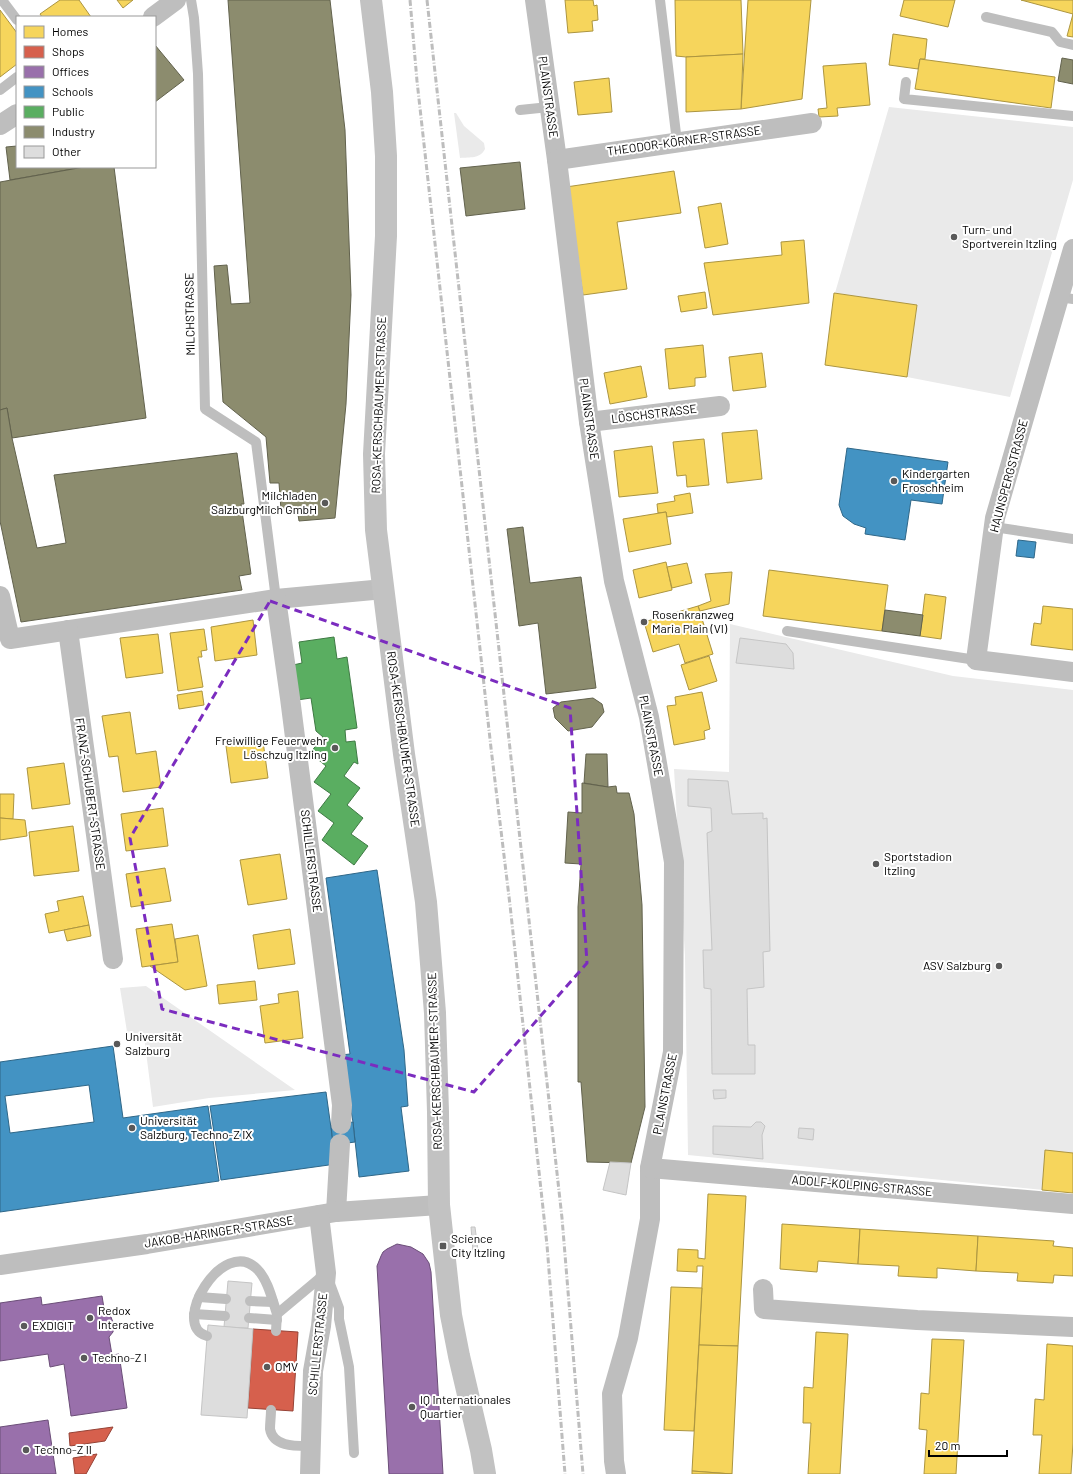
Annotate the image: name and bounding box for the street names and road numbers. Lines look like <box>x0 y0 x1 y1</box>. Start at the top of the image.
street label: PLAINSTRASSE <box>536 55 562 139</box>
street label: THEODOR-KÖRNER-STRASSE <box>606 122 762 158</box>
street label: MILCHSTRASSE <box>181 272 197 356</box>
street label: ROSA-KERSCHBAUMER-STRASSE <box>368 316 388 494</box>
street label: PLAINSTRASSE <box>577 377 603 461</box>
street label: LÖSCHSTRASSE <box>610 401 697 425</box>
street label: HAUNSPERGSTRASSE <box>986 418 1030 534</box>
street label: ROSA-KERSCHBAUMER-STRASSE <box>385 650 423 828</box>
street label: PLAINSTRASSE <box>637 694 667 778</box>
street label: FRANZ-SCHUBERT-STRASSE <box>73 717 109 871</box>
street label: SCHILLERSTRASSE <box>299 809 325 913</box>
street label: ROSA-KERSCHBAUMER-STRASSE <box>424 972 444 1150</box>
street label: PLAINSTRASSE <box>649 1052 679 1136</box>
street label: ADOLF-KOLPING-STRASSE <box>791 1172 933 1198</box>
street label: JAKOB-HARINGER-STRASSE <box>143 1212 294 1250</box>
street label: SCHILLERSTRASSE <box>305 1292 329 1396</box>

